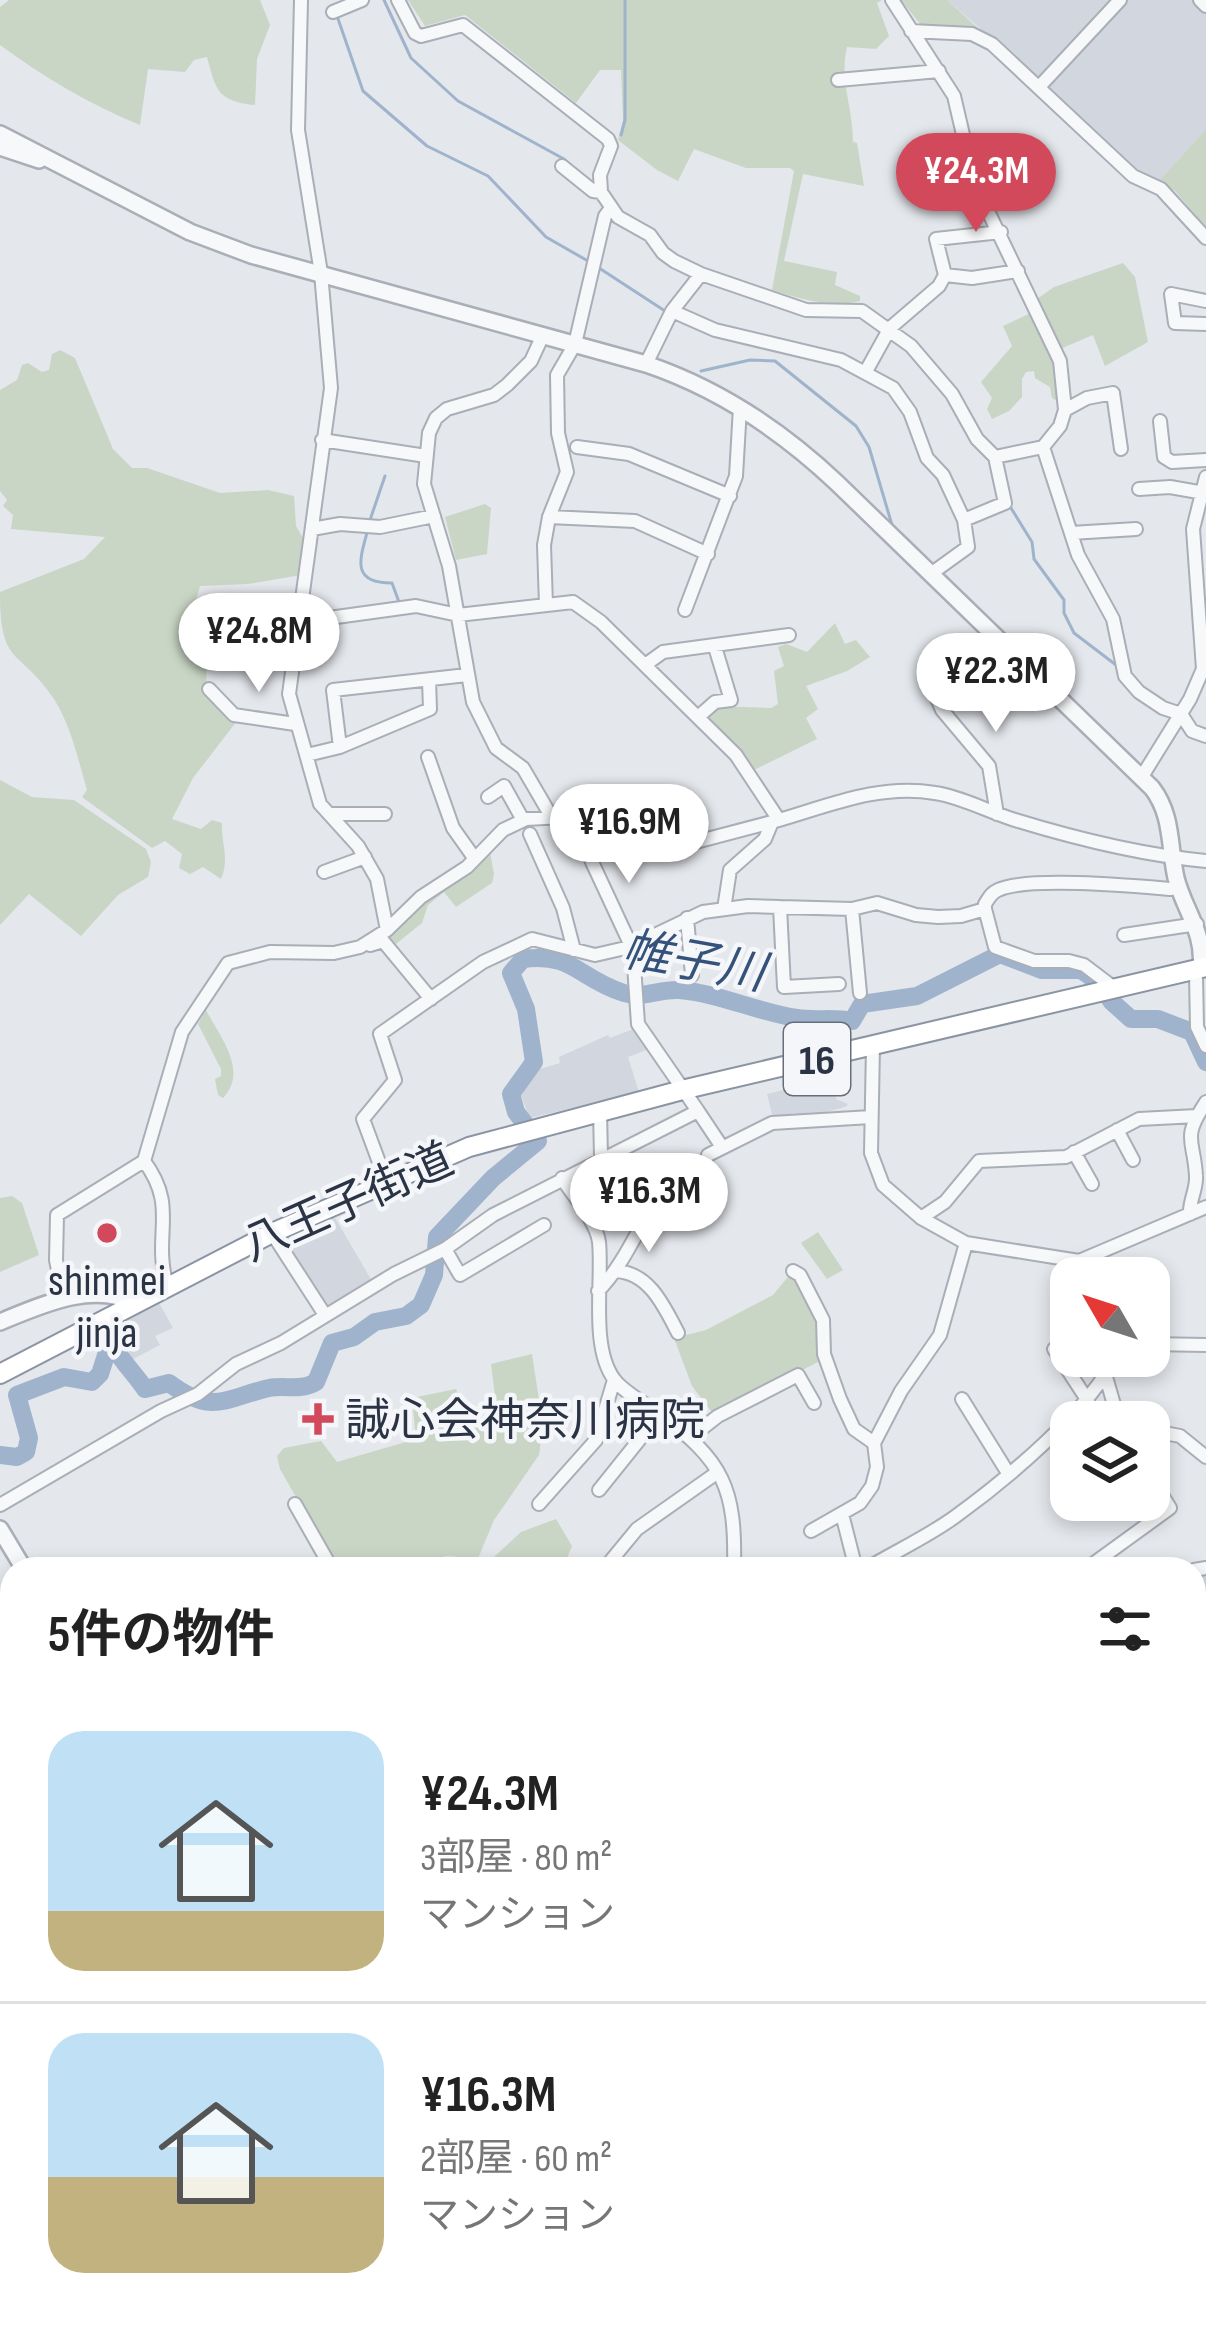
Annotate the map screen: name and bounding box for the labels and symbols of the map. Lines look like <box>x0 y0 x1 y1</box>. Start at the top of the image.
pin: ¥24.3M <box>878 133 1074 235</box>
pin: ¥24.8M <box>161 593 357 695</box>
pin: ¥22.3M <box>898 633 1094 735</box>
pin: ¥16.9M <box>531 784 727 886</box>
water label: 帷子川 <box>618 922 774 1004</box>
road number: 16 <box>784 1023 850 1095</box>
street label: 八王子街道 <box>234 1132 462 1274</box>
pin: ¥16.3M <box>551 1153 747 1255</box>
marker: shinmei jinja <box>94 1220 120 1246</box>
place label: shinmei jinja <box>48 1254 166 1361</box>
north arrow <box>1050 1257 1170 1377</box>
place label: 誠心会神奈川病院 <box>345 1394 705 1449</box>
marker: 誠心会神奈川病院 <box>302 1403 334 1435</box>

